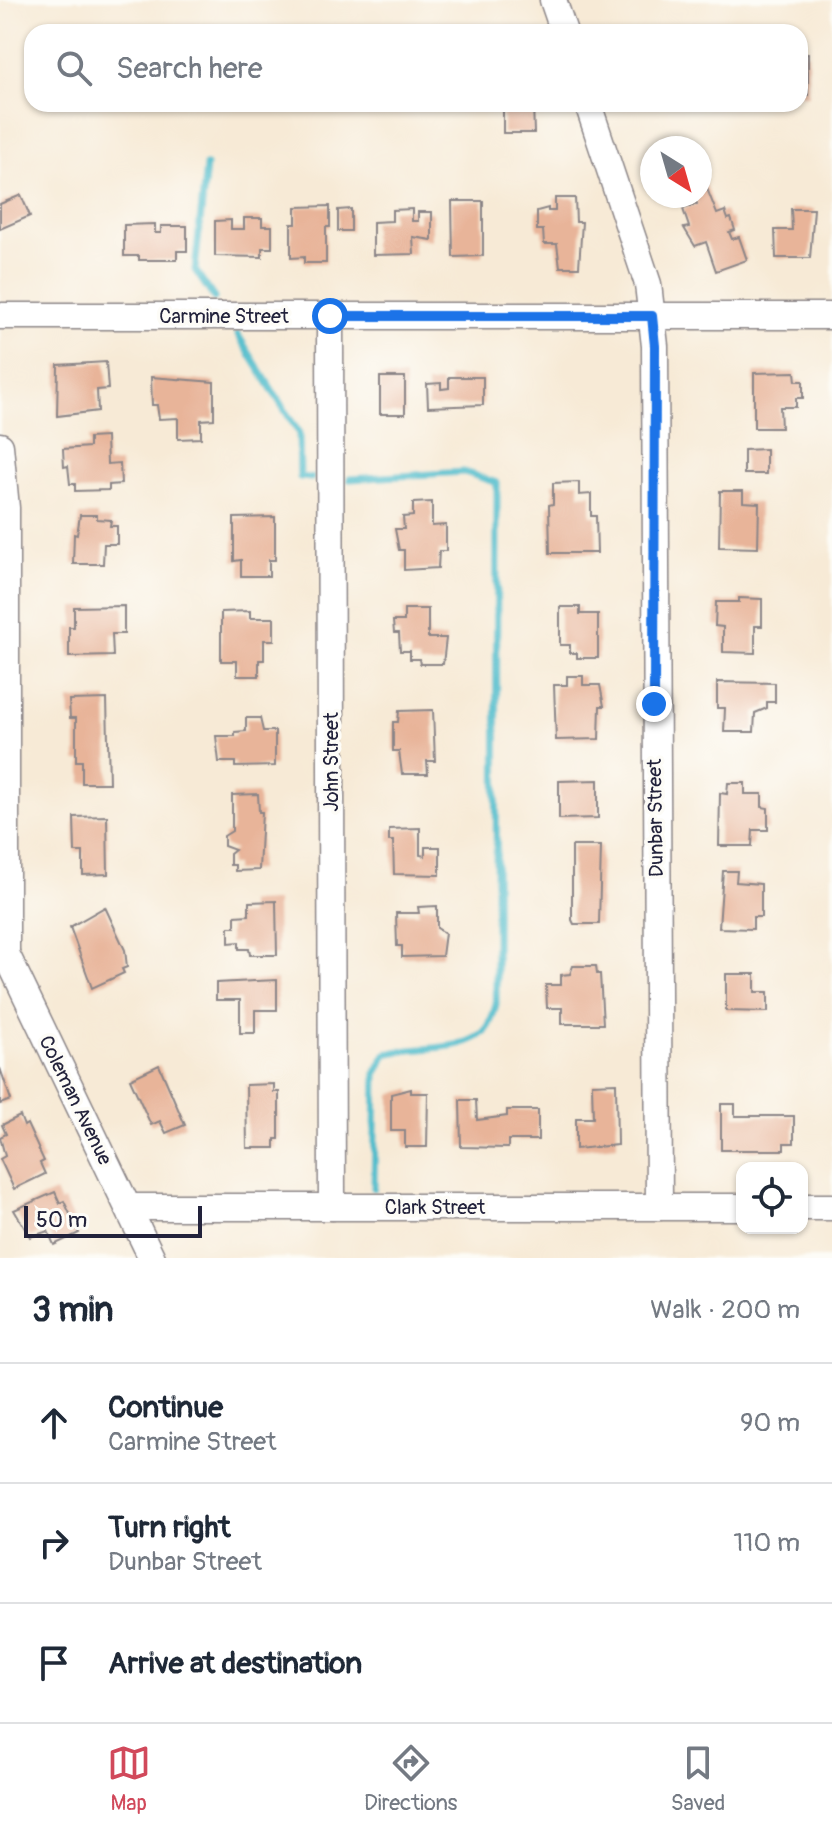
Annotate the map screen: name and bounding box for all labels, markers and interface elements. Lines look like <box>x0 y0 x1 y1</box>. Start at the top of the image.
search box <box>24 24 808 112</box>
icon: search <box>52 46 96 90</box>
text: Search here <box>116 50 263 87</box>
north arrow <box>640 136 712 208</box>
route start <box>312 298 348 334</box>
street label: Carmine Street <box>159 304 290 329</box>
route end <box>636 686 672 722</box>
street label: John Street <box>319 711 344 812</box>
street label: Dunbar Street <box>642 758 669 877</box>
street label: Coleman Avenue <box>33 1031 118 1169</box>
map controls <box>736 1162 808 1234</box>
button: locate <box>736 1162 808 1234</box>
street label: Clark Street <box>385 1195 486 1220</box>
scale bar <box>24 1202 202 1238</box>
text: 50 m <box>36 1206 87 1234</box>
text: 3 min <box>32 1289 114 1332</box>
text: Walk · 200 m <box>650 1294 800 1326</box>
text: Continue <box>108 1389 223 1426</box>
icon: ahead <box>32 1401 76 1445</box>
text: 90 m <box>740 1407 800 1439</box>
text: Carmine Street <box>108 1426 277 1458</box>
text: Turn right <box>108 1509 231 1546</box>
icon: right <box>32 1521 76 1565</box>
text: 110 m <box>733 1527 800 1559</box>
text: Dunbar Street <box>108 1546 262 1578</box>
icon: arrive <box>32 1641 76 1685</box>
text: Arrive at destination <box>108 1645 362 1682</box>
tab: Map <box>107 1741 151 1817</box>
tab: Directions <box>364 1741 457 1817</box>
tab: Saved <box>671 1741 725 1817</box>

